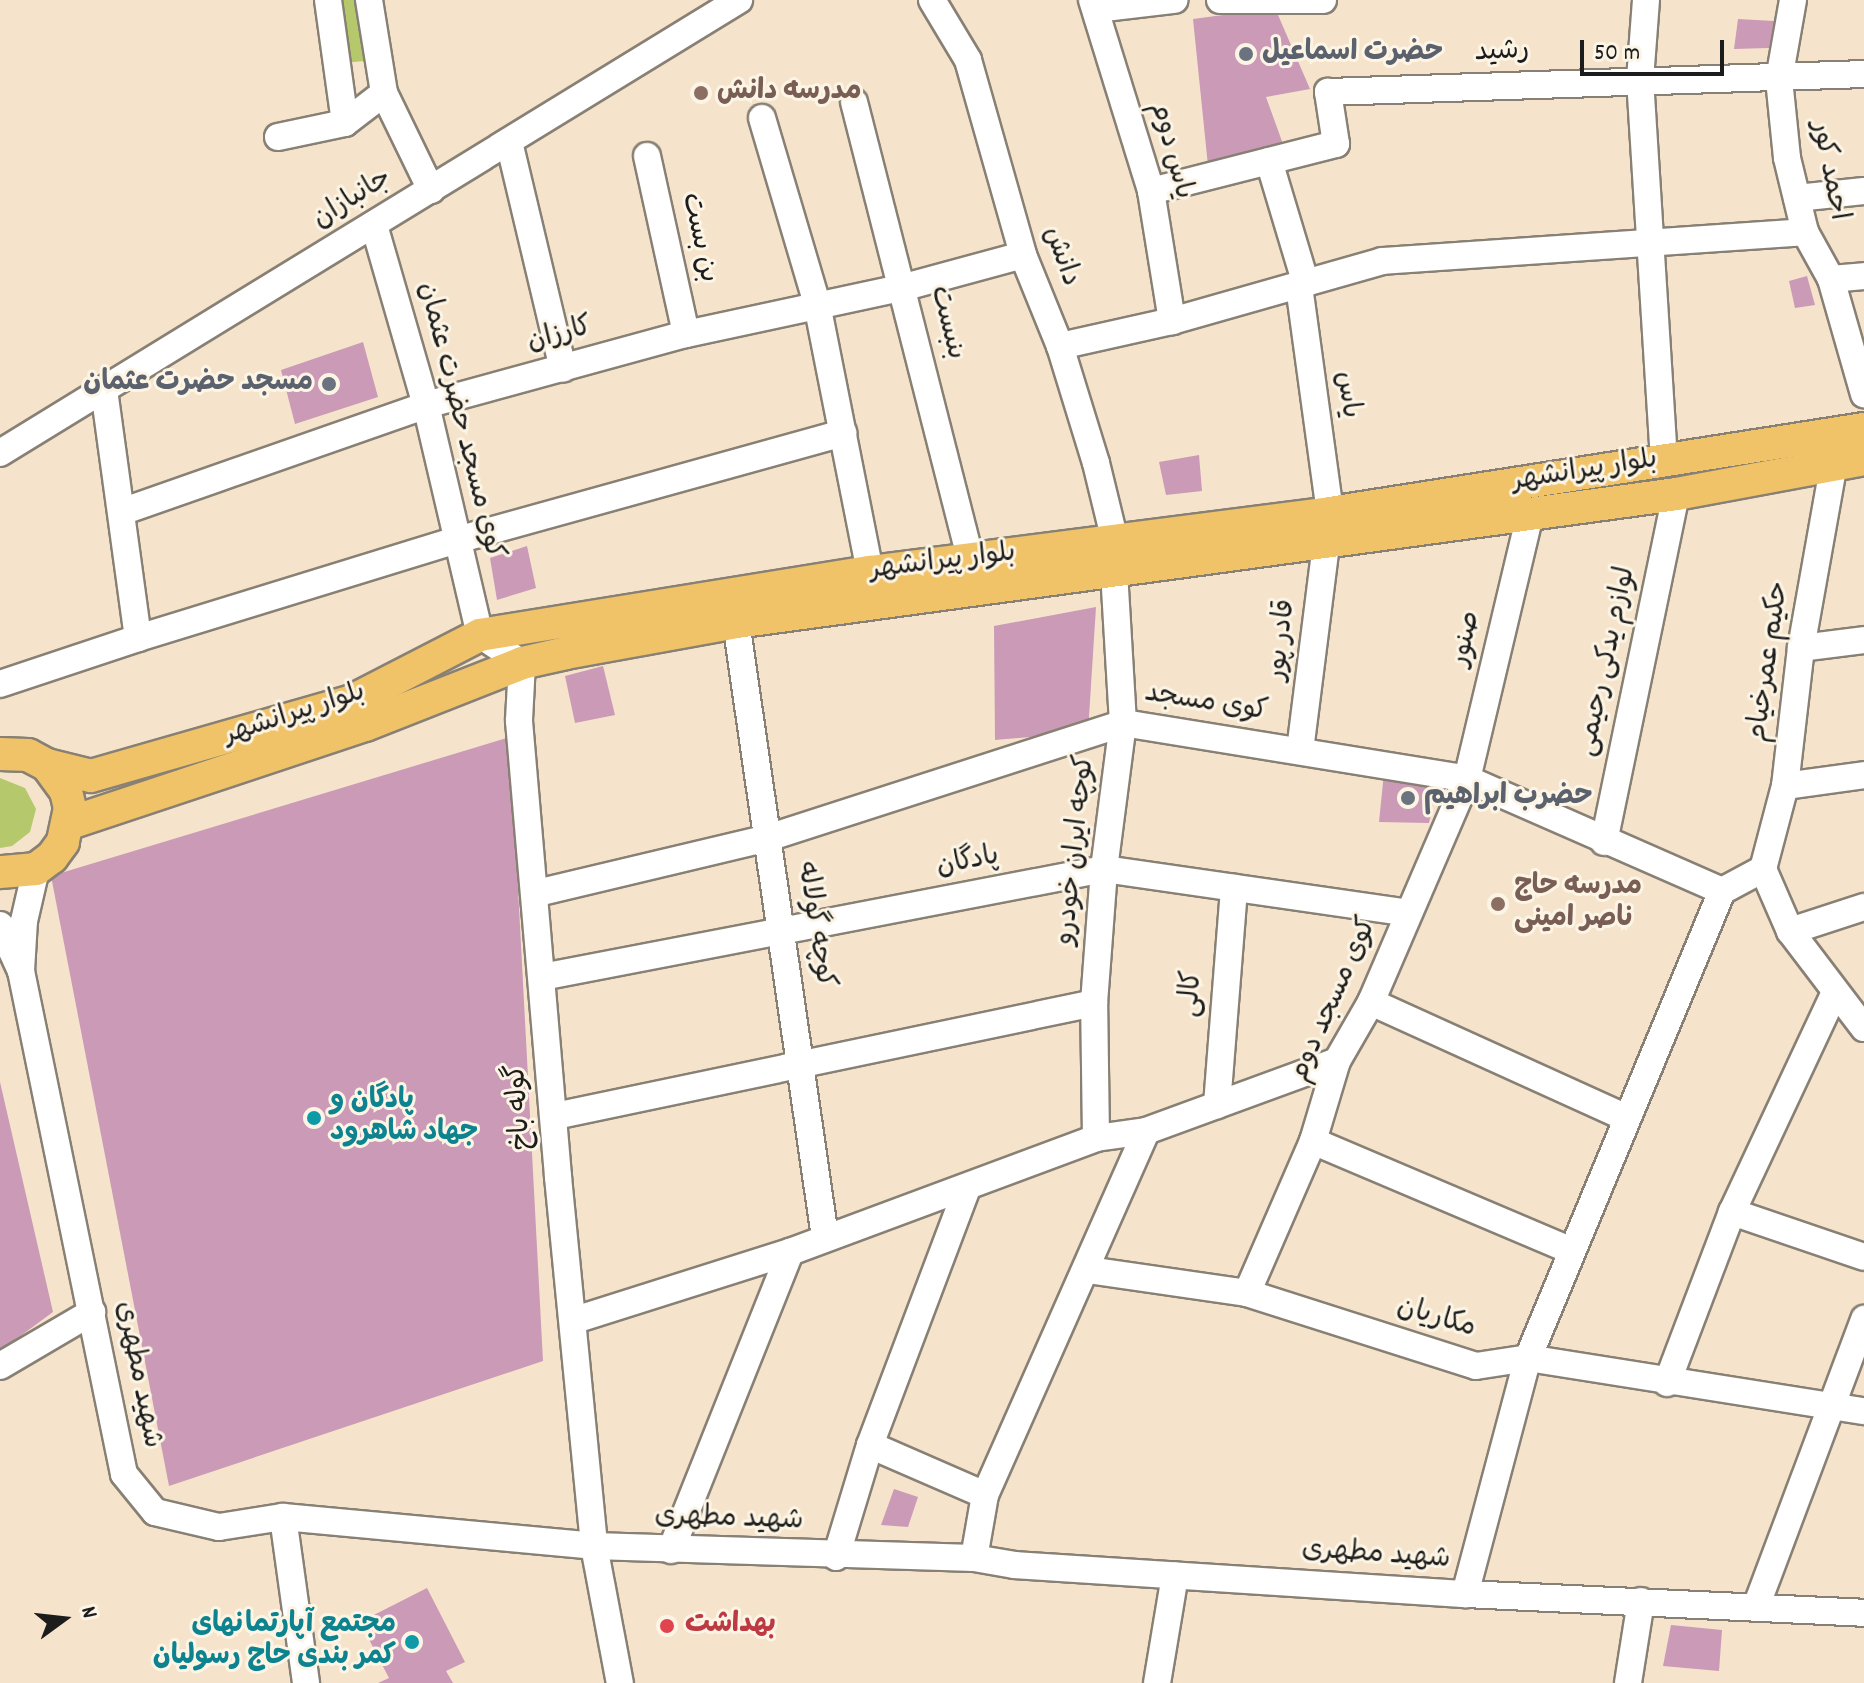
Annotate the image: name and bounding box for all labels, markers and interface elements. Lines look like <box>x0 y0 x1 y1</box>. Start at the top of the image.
scale bar <box>1584 24 1728 74</box>
street label: رشید <box>1474 35 1530 71</box>
place label: حضرت اسماعیل <box>1262 37 1443 71</box>
text: 50 m <box>1594 37 1640 71</box>
marker: حضرت اسماعیل <box>1237 45 1255 63</box>
place label: مدرسه دانش <box>717 76 861 110</box>
marker: مدرسه دانش <box>692 84 710 102</box>
street label: یاس دوم <box>1141 99 1199 203</box>
street label: احمد کور <box>1802 118 1854 224</box>
street label: جانبازان <box>307 163 399 237</box>
street label: بن بست <box>672 190 724 286</box>
street label: دانش <box>1034 223 1086 291</box>
street label: کوی مسجد حضرت عثمان <box>408 279 510 563</box>
street label: بنبست <box>921 283 971 363</box>
street label: کارزان <box>524 311 596 361</box>
place label: مسجد حضرت عثمان <box>83 367 313 401</box>
street label: یاس <box>1326 369 1366 421</box>
marker: مسجد حضرت عثمان <box>320 375 338 393</box>
street label: بلوار پیرانشهر <box>1510 444 1660 500</box>
street label: بلوار پیرانشهر <box>868 537 1018 589</box>
street label: لوازم یدکی رحیمی <box>1572 564 1644 760</box>
street label: حکیم عمرخیام <box>1742 580 1798 744</box>
street label: قادر پور <box>1261 598 1305 682</box>
street label: صنور <box>1444 608 1490 670</box>
street label: بلوار پیرانشهر <box>220 676 370 754</box>
street label: کوی مسجد <box>1142 678 1270 730</box>
street label: کوچه ایران خودرو <box>1050 753 1104 947</box>
place label: حضرب ابراهیم <box>1424 781 1593 815</box>
marker: حضرب ابراهیم <box>1399 789 1417 807</box>
street label: پادگان <box>934 841 1002 885</box>
street label: کوچه گولاله <box>787 859 841 991</box>
place label: مدرسه حاج ناصر امینی <box>1514 871 1642 937</box>
marker: مدرسه حاج ناصر امینی <box>1489 895 1507 913</box>
street label: کوی مسجد دوم <box>1284 913 1386 1087</box>
street label: کالی <box>1175 969 1211 1019</box>
street label: گوله باخ <box>501 1063 541 1151</box>
place label: پادگان و جهاد شاهرود <box>330 1085 478 1151</box>
marker: پادگان و جهاد شاهرود <box>305 1109 323 1127</box>
street label: مکاریان <box>1393 1291 1479 1347</box>
street label: شهید مطهری <box>106 1299 168 1451</box>
street label: شهید مطهری <box>654 1501 804 1539</box>
street label: شهید مطهری <box>1301 1534 1451 1578</box>
north arrow <box>24 1579 104 1659</box>
text: N <box>71 1603 104 1622</box>
place label: مجتمع آپارتمانهای کمر بندی حاج رسولیان <box>153 1609 396 1675</box>
place label: بهداشت <box>685 1609 776 1643</box>
marker: بهداشت <box>656 1615 678 1637</box>
marker: مجتمع آپارتمانهای کمر بندی حاج رسولیان <box>403 1633 421 1651</box>

